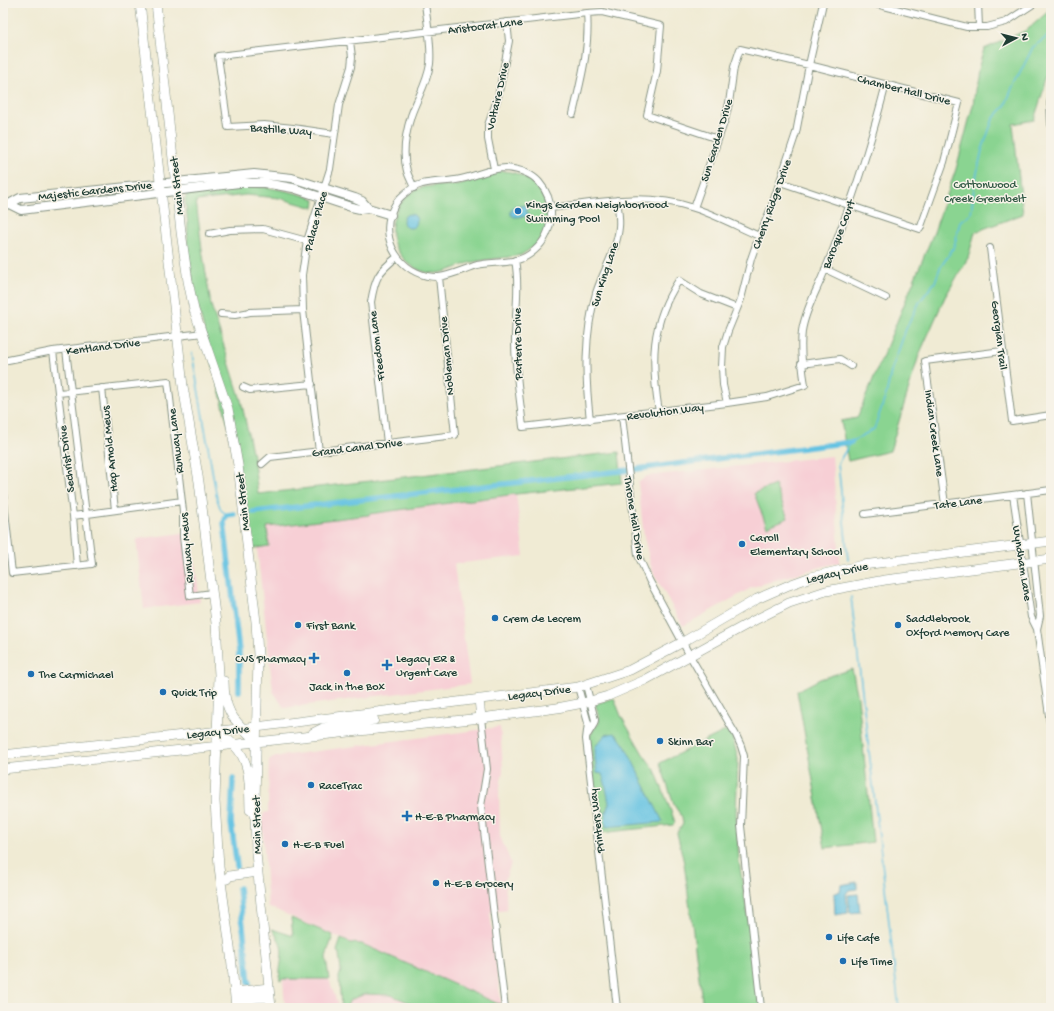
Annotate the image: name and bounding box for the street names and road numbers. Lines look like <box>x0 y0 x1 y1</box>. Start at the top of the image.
street label: Aristocrat Lane <box>447 15 524 39</box>
street label: Voltaire Drive <box>484 60 514 133</box>
street label: Chamber Hall Drive <box>855 73 952 109</box>
street label: Sun Garden Drive <box>699 97 737 184</box>
street label: Bastille Way <box>249 122 312 140</box>
street label: Main Street <box>168 155 188 215</box>
street label: Cherry Ridge Drive <box>750 157 796 251</box>
street label: Majestic Gardens Drive <box>38 179 154 205</box>
street label: Palace Place <box>302 189 332 254</box>
street label: Baroque Court <box>820 197 860 272</box>
street label: Sun King Lane <box>589 240 623 309</box>
street label: Georgian Trail <box>987 300 1009 371</box>
street label: Parterre Drive <box>511 307 527 381</box>
street label: Freedom Lane <box>367 309 389 383</box>
street label: Nobleman Drive <box>438 315 458 396</box>
street label: Kentland Drive <box>65 336 142 359</box>
street label: Indian Creek Lane <box>920 389 946 478</box>
street label: Revolution Way <box>626 401 705 425</box>
street label: Hap Arnold Mews <box>99 405 122 492</box>
street label: Runway Lane <box>166 407 188 474</box>
street label: Sechrist Drive <box>57 424 79 493</box>
street label: Grand Canal Drive <box>311 436 404 461</box>
street label: Main Street <box>234 471 254 531</box>
street label: Throne Hall Drive <box>619 475 647 562</box>
street label: Tate Lane <box>932 494 984 514</box>
street label: Runway Mews <box>178 511 198 584</box>
street label: Wyndham Lane <box>1008 525 1034 603</box>
street label: Legacy Drive <box>805 560 871 588</box>
street label: Legacy Drive <box>507 683 572 705</box>
street label: Legacy Drive <box>186 723 251 743</box>
street label: Printers Way <box>587 788 609 855</box>
street label: Main Street <box>250 795 266 854</box>

